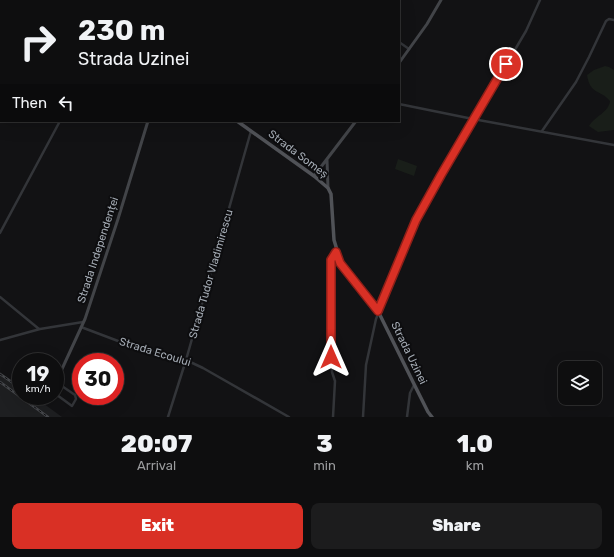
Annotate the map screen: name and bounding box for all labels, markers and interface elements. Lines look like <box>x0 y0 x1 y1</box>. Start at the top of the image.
text: 230 m <box>78 14 165 47</box>
icon: right <box>12 16 64 68</box>
pin <box>489 47 523 81</box>
text: Strada Uzinei <box>78 48 189 70</box>
icon: arrive <box>495 53 517 75</box>
icon: left <box>55 92 77 114</box>
text: Then <box>12 94 47 112</box>
street label: Strada Someș <box>266 127 331 181</box>
street label: Strada Independenței <box>75 195 121 305</box>
street label: Strada Tudor Vladimirescu <box>186 208 236 340</box>
street label: Strada Uzinei <box>388 320 430 386</box>
street label: Strada Ecoului <box>118 335 192 369</box>
position arrow <box>310 336 352 378</box>
speed limit sign: 30 <box>72 353 124 405</box>
map controls <box>558 361 602 405</box>
button: layers <box>558 361 602 405</box>
text: 19 <box>27 362 49 386</box>
text: km/h <box>26 383 50 395</box>
text: 20:07 <box>121 430 192 458</box>
text: 3 <box>316 430 333 458</box>
text: 1.0 <box>457 430 493 458</box>
text: Arrival <box>137 458 176 473</box>
text: min <box>313 458 336 473</box>
text: km <box>466 458 484 473</box>
button: Exit <box>12 503 303 549</box>
button: Share <box>311 503 602 549</box>

